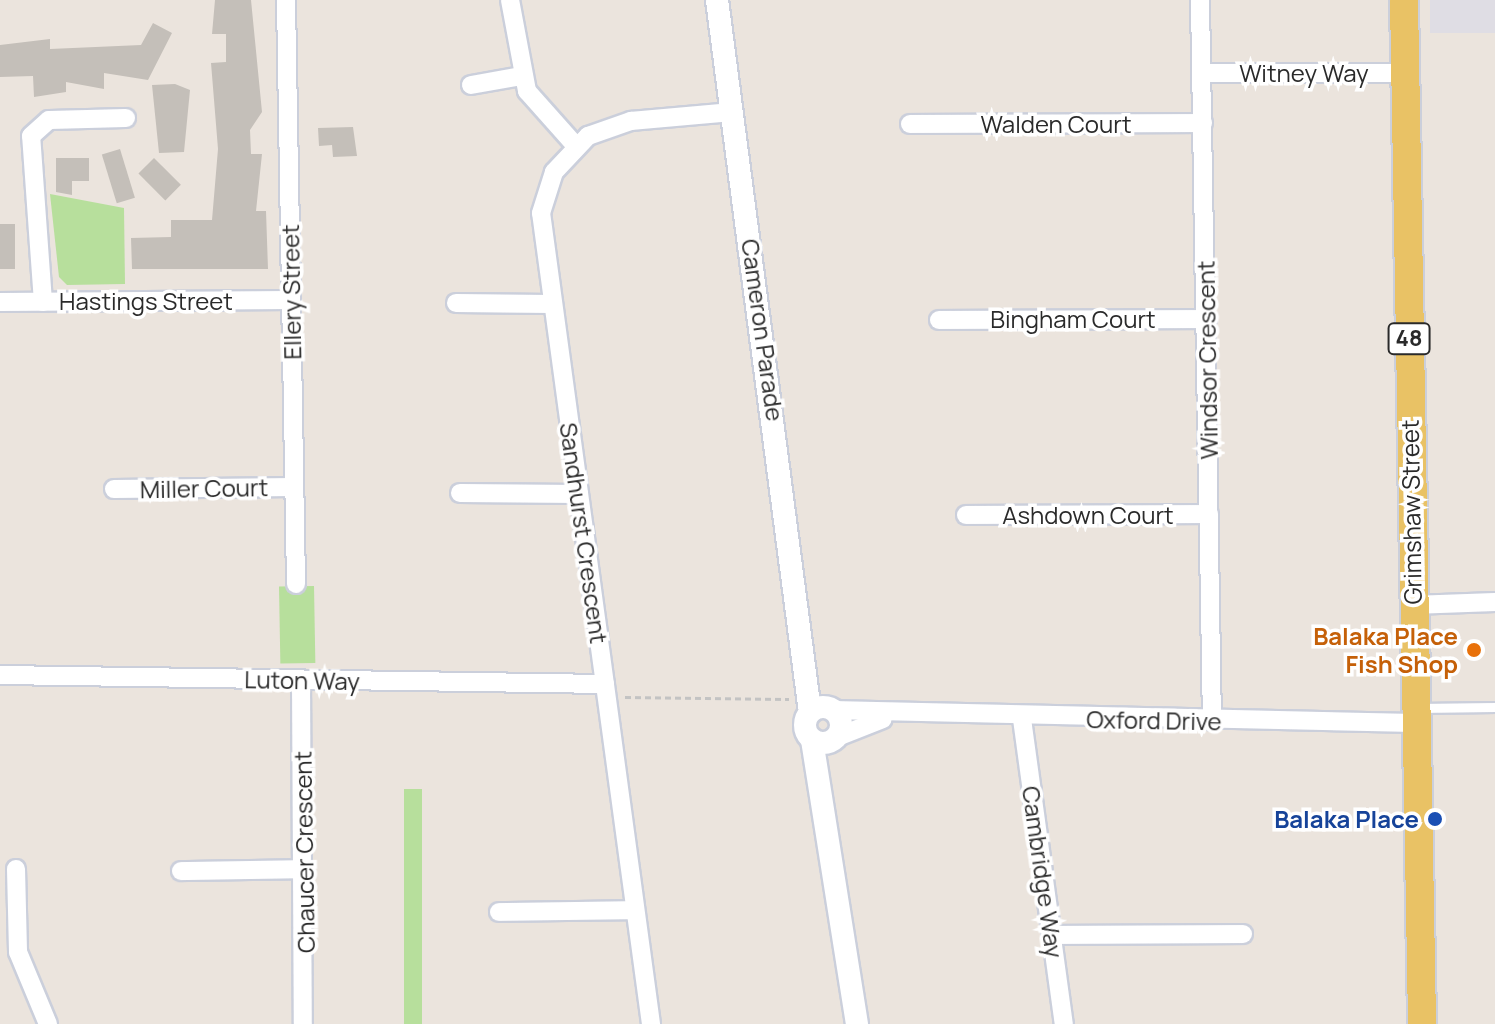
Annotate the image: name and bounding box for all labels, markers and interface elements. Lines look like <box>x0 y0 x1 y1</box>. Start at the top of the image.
street label: Witney Way <box>1239 59 1369 87</box>
street label: Walden Court <box>980 110 1132 138</box>
street label: Ellery Street <box>275 224 307 360</box>
street label: Cameron Parade <box>736 237 790 423</box>
street label: Windsor Crescent <box>1191 260 1223 460</box>
street label: Hastings Street <box>59 287 233 315</box>
street label: Bingham Court <box>990 305 1156 333</box>
road number: 48 <box>1387 321 1431 357</box>
street label: Grimshaw Street <box>1395 419 1427 605</box>
street label: Sandhurst Crescent <box>554 421 614 645</box>
street label: Miller Court <box>140 472 268 504</box>
street label: Ashdown Court <box>1002 501 1174 529</box>
place label: Balaka Place Fish Shop <box>1313 622 1458 678</box>
marker: Balaka Place Fish Shop <box>1465 641 1483 659</box>
street label: Luton Way <box>244 665 360 695</box>
street label: Oxford Drive <box>1086 704 1222 736</box>
street label: Chaucer Crescent <box>288 751 320 953</box>
street label: Cambridge Way <box>1017 784 1069 960</box>
place label: Balaka Place <box>1274 805 1419 833</box>
marker: Balaka Place <box>1426 810 1444 828</box>

